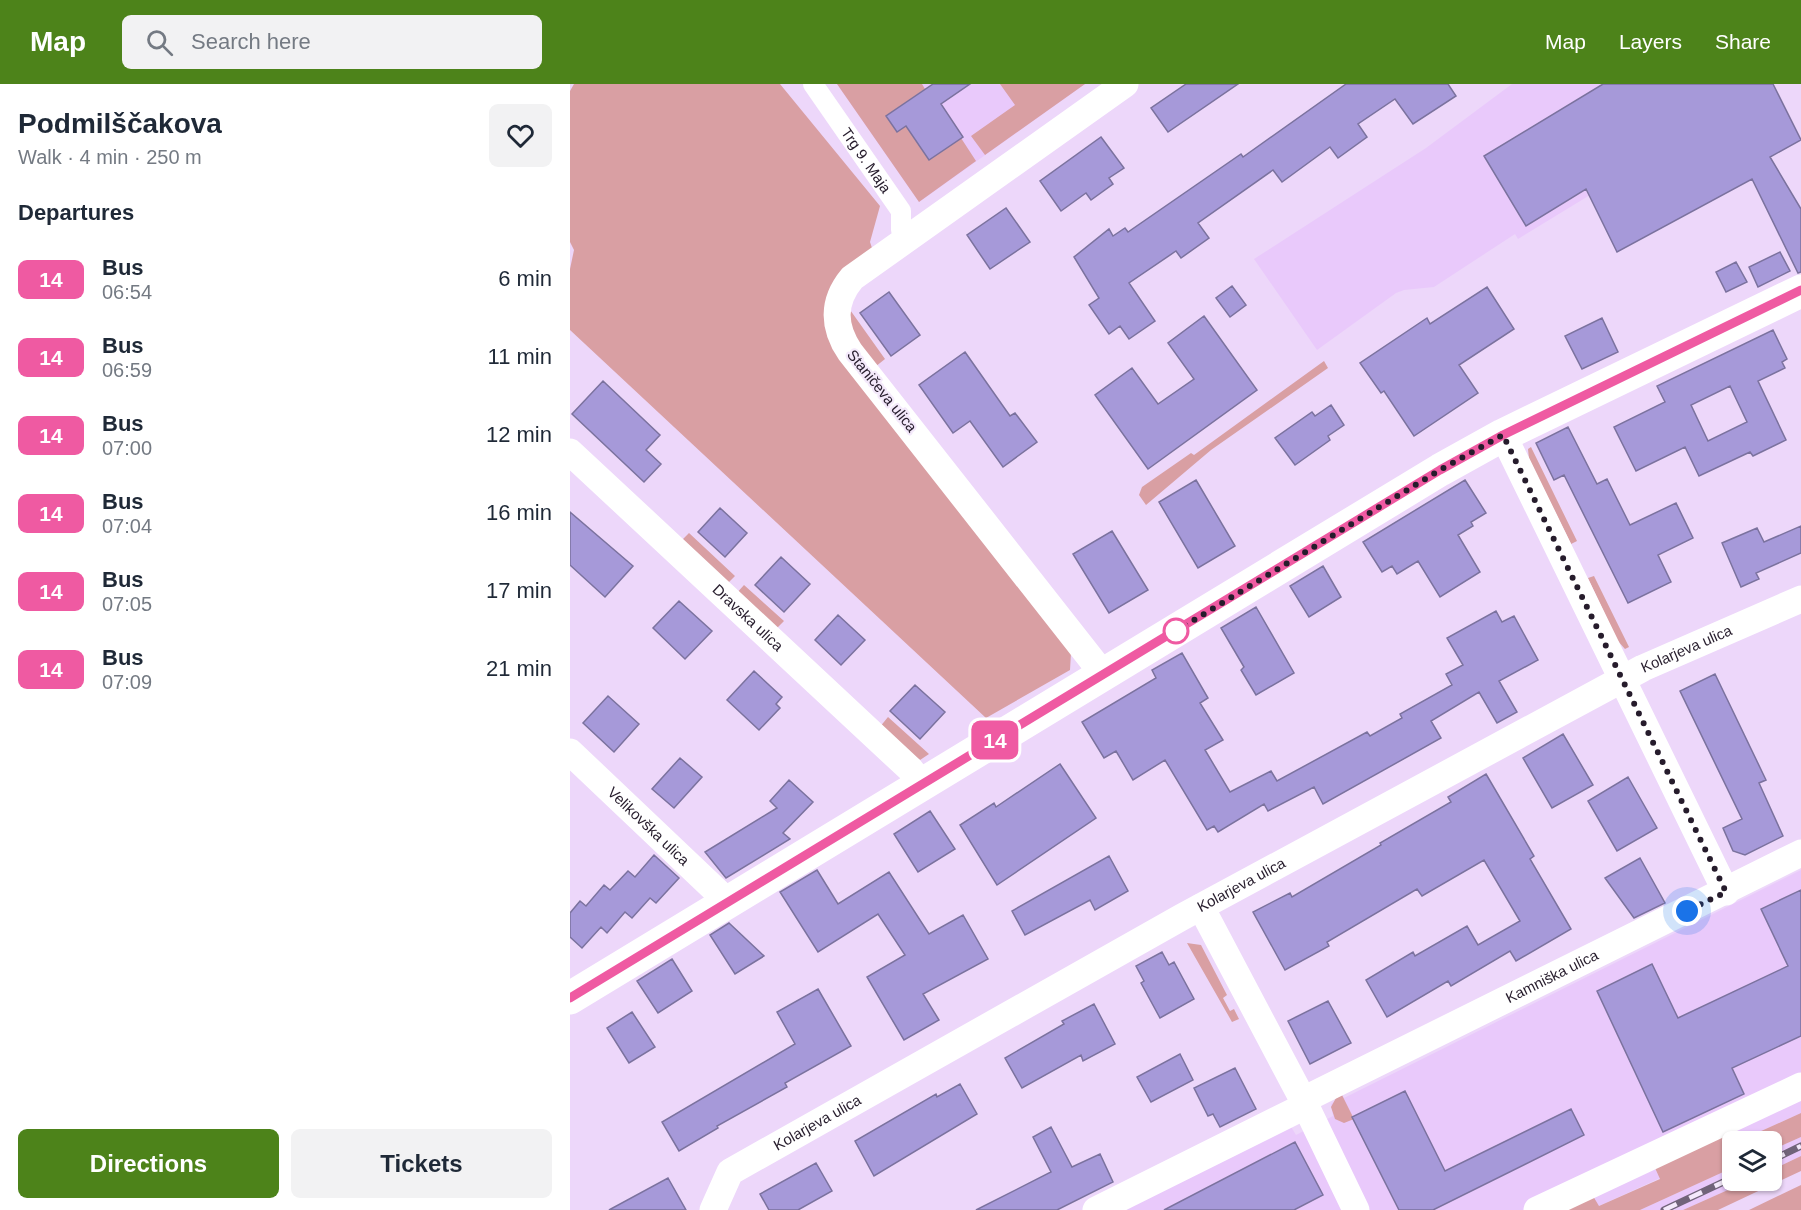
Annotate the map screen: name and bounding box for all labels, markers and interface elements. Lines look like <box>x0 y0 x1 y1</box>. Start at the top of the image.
search box <box>122 15 542 69</box>
text: Map <box>30 26 86 57</box>
icon: search <box>143 26 176 59</box>
text: Search here <box>191 29 311 54</box>
text: Map <box>1545 30 1586 53</box>
text: Layers <box>1619 30 1682 53</box>
text: Share <box>1715 30 1771 53</box>
button: heart <box>489 104 552 167</box>
text: Podmilščakova <box>18 108 222 139</box>
street label: Trg 9. Maja <box>838 124 895 197</box>
text: Walk · 4 min · 250 m <box>18 146 202 168</box>
text: Departures <box>18 200 134 225</box>
text: Bus <box>102 255 144 280</box>
text: 6 min <box>498 266 552 291</box>
text: 14 <box>39 268 63 291</box>
text: 06:54 <box>102 281 152 303</box>
text: Bus <box>102 333 144 358</box>
text: 11 min <box>488 344 552 369</box>
text: 14 <box>39 346 63 369</box>
street label: Staničeva ulica <box>844 346 921 436</box>
text: 06:59 <box>102 359 152 381</box>
text: Bus <box>102 411 144 436</box>
text: 12 min <box>486 422 552 447</box>
text: 14 <box>39 424 63 447</box>
text: 07:00 <box>102 437 152 459</box>
text: Bus <box>102 489 144 514</box>
text: 16 min <box>486 500 552 525</box>
text: 14 <box>39 502 63 525</box>
text: 07:04 <box>102 515 152 537</box>
text: Bus <box>102 567 144 592</box>
text: 17 min <box>486 578 552 603</box>
text: 14 <box>39 580 63 603</box>
street label: Dravska ulica <box>709 580 787 655</box>
text: 07:05 <box>102 593 152 615</box>
unlabelled marker <box>1163 618 1189 644</box>
street label: Kolarjeva ulica <box>1638 621 1735 676</box>
text: Bus <box>102 645 144 670</box>
text: 21 min <box>486 656 552 681</box>
text: 14 <box>39 658 63 681</box>
text: 07:09 <box>102 671 152 693</box>
line badge: 14 <box>968 720 1022 760</box>
text: 14 <box>983 729 1007 752</box>
street label: Velikovška ulica <box>604 783 693 869</box>
street label: Kolarjeva ulica <box>1194 854 1289 915</box>
your location <box>1672 896 1702 926</box>
street label: Kamniška ulica <box>1503 946 1601 1006</box>
street label: Kolarjeva ulica <box>770 1091 864 1154</box>
button: Directions <box>18 1129 279 1198</box>
button: Tickets <box>291 1129 552 1198</box>
map controls <box>1722 1131 1782 1191</box>
button: layers <box>1722 1131 1782 1191</box>

